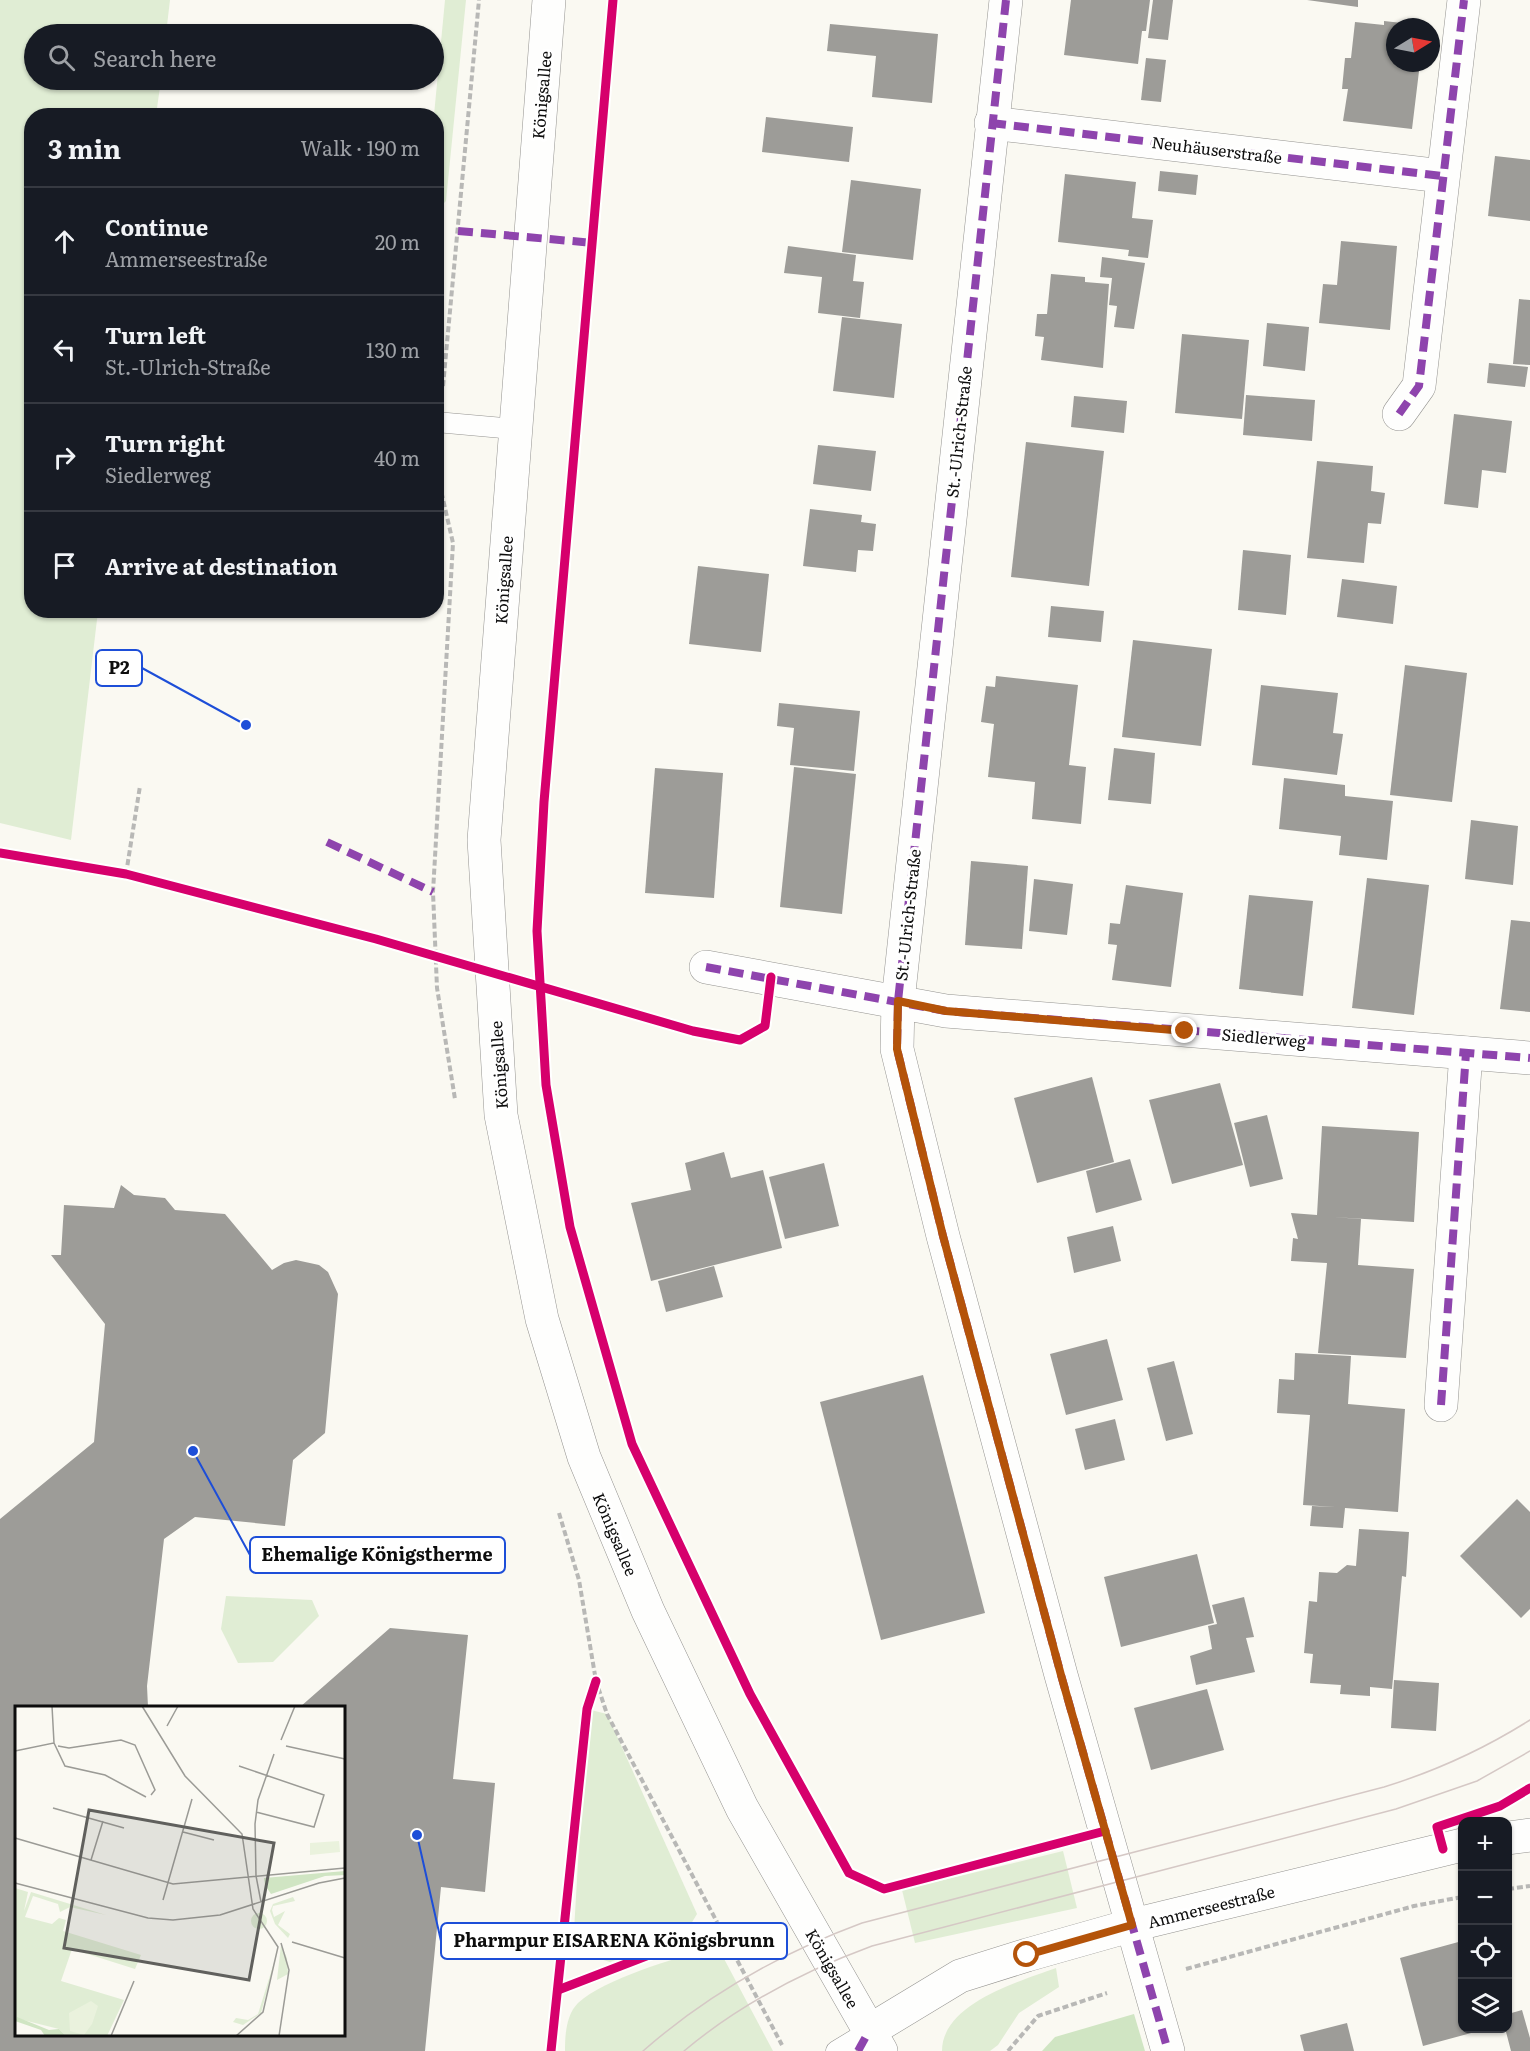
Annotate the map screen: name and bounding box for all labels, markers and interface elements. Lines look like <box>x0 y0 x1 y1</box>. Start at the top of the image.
north arrow <box>1386 18 1440 72</box>
search box <box>24 24 444 90</box>
icon: search <box>45 41 78 74</box>
text: Search here <box>93 41 216 74</box>
street label: Königsallee <box>525 50 557 140</box>
text: 3 min <box>48 128 121 167</box>
street label: Neuhäuserstraße <box>1150 129 1284 169</box>
text: Walk · 190 m <box>301 132 420 162</box>
text: Continue <box>105 210 208 243</box>
icon: ahead <box>48 225 81 258</box>
text: 20 m <box>375 226 420 256</box>
text: Ammerseestraße <box>105 243 268 273</box>
text: Turn left <box>105 318 206 351</box>
icon: left <box>48 333 81 366</box>
text: 130 m <box>366 334 420 364</box>
text: St.-Ulrich-Straße <box>105 351 271 381</box>
street label: St.-Ulrich-Straße <box>939 365 977 499</box>
text: Turn right <box>105 426 225 459</box>
icon: right <box>48 441 81 474</box>
text: 40 m <box>374 442 420 472</box>
text: Siedlerweg <box>105 459 211 489</box>
street label: Königsallee <box>488 535 518 625</box>
icon: arrive <box>48 549 81 582</box>
text: Arrive at destination <box>105 549 338 582</box>
callout: P2 <box>96 650 142 686</box>
text: P2 <box>108 653 130 680</box>
street label: St.-Ulrich-Straße <box>888 848 926 982</box>
route end <box>1171 1017 1197 1043</box>
street label: Königsallee <box>483 1020 513 1110</box>
street label: Siedlerweg <box>1221 1021 1307 1053</box>
street label: Königsallee <box>588 1489 644 1579</box>
callout: Ehemalige Königstherme <box>250 1537 505 1573</box>
text: Ehemalige Königstherme <box>261 1540 493 1567</box>
inset map <box>15 1706 345 2036</box>
map controls <box>1458 1817 1512 2033</box>
button: + <box>1458 1817 1512 1871</box>
button: − <box>1458 1871 1512 1925</box>
street label: Ammerseestraße <box>1145 1879 1277 1933</box>
callout: Pharmpur EISARENA Königsbrunn <box>441 1923 787 1959</box>
street label: Königsallee <box>800 1924 866 2012</box>
button: locate <box>1458 1925 1512 1979</box>
text: Pharmpur EISARENA Königsbrunn <box>453 1926 775 1953</box>
route start <box>1013 1941 1039 1967</box>
button: layers <box>1458 1979 1512 2033</box>

